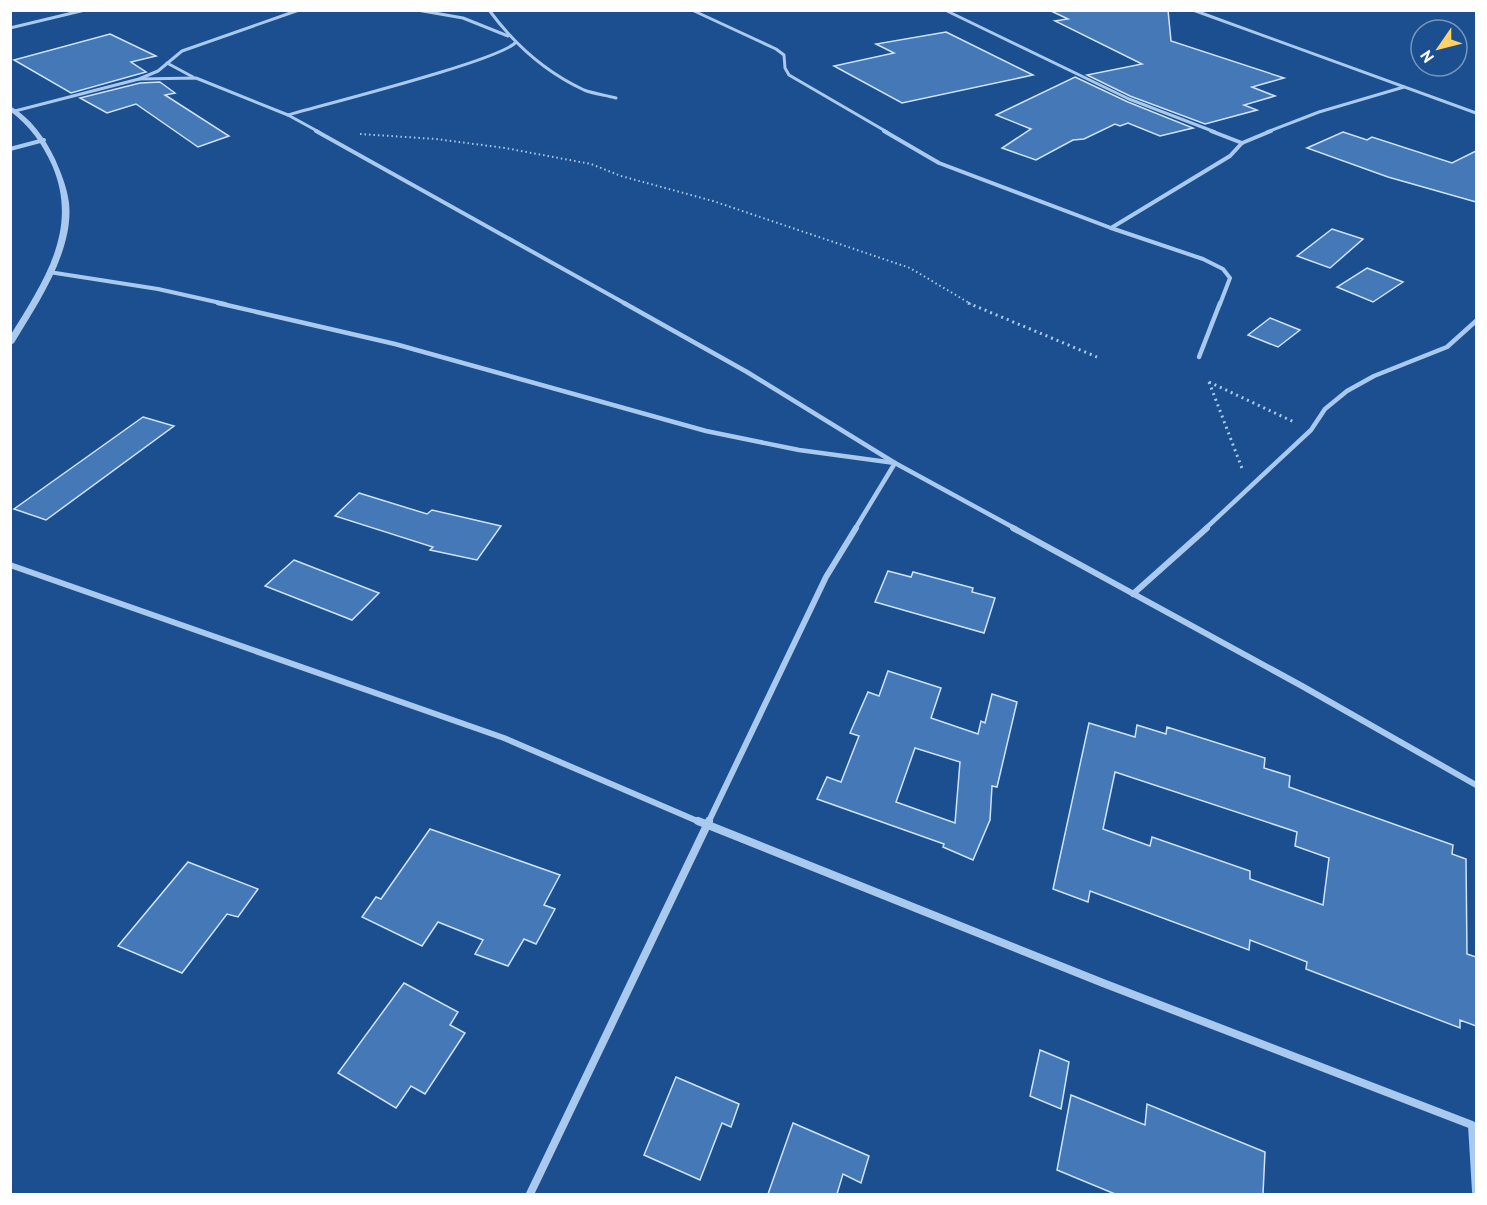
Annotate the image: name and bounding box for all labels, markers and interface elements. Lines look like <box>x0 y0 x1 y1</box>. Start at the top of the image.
north arrow <box>1409 18 1469 78</box>
text: N <box>1416 47 1438 67</box>

